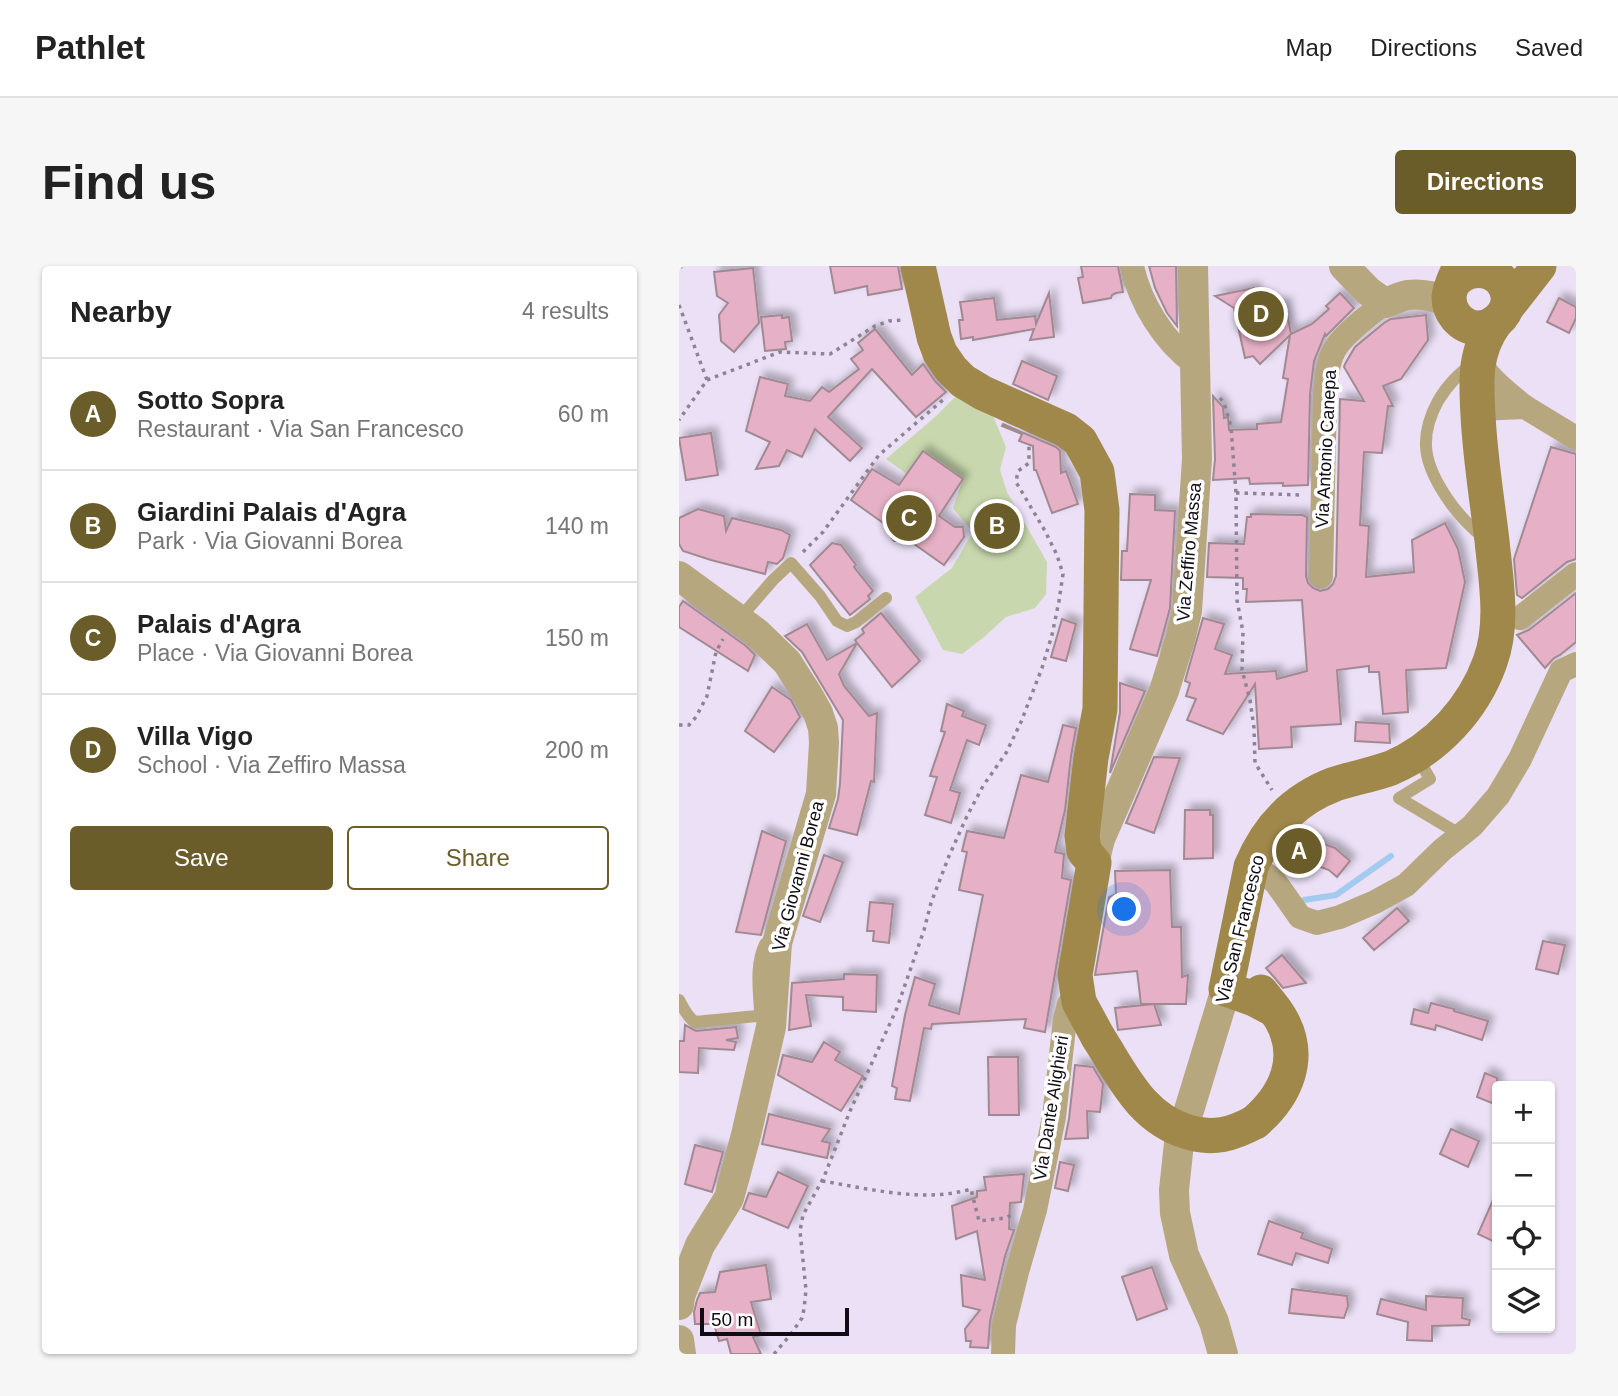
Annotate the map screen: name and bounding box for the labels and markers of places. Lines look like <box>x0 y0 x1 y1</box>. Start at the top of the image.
pin: D <box>1238 288 1284 340</box>
pin: C <box>886 492 932 544</box>
pin: B <box>974 500 1020 552</box>
pin: A <box>1276 825 1322 877</box>

